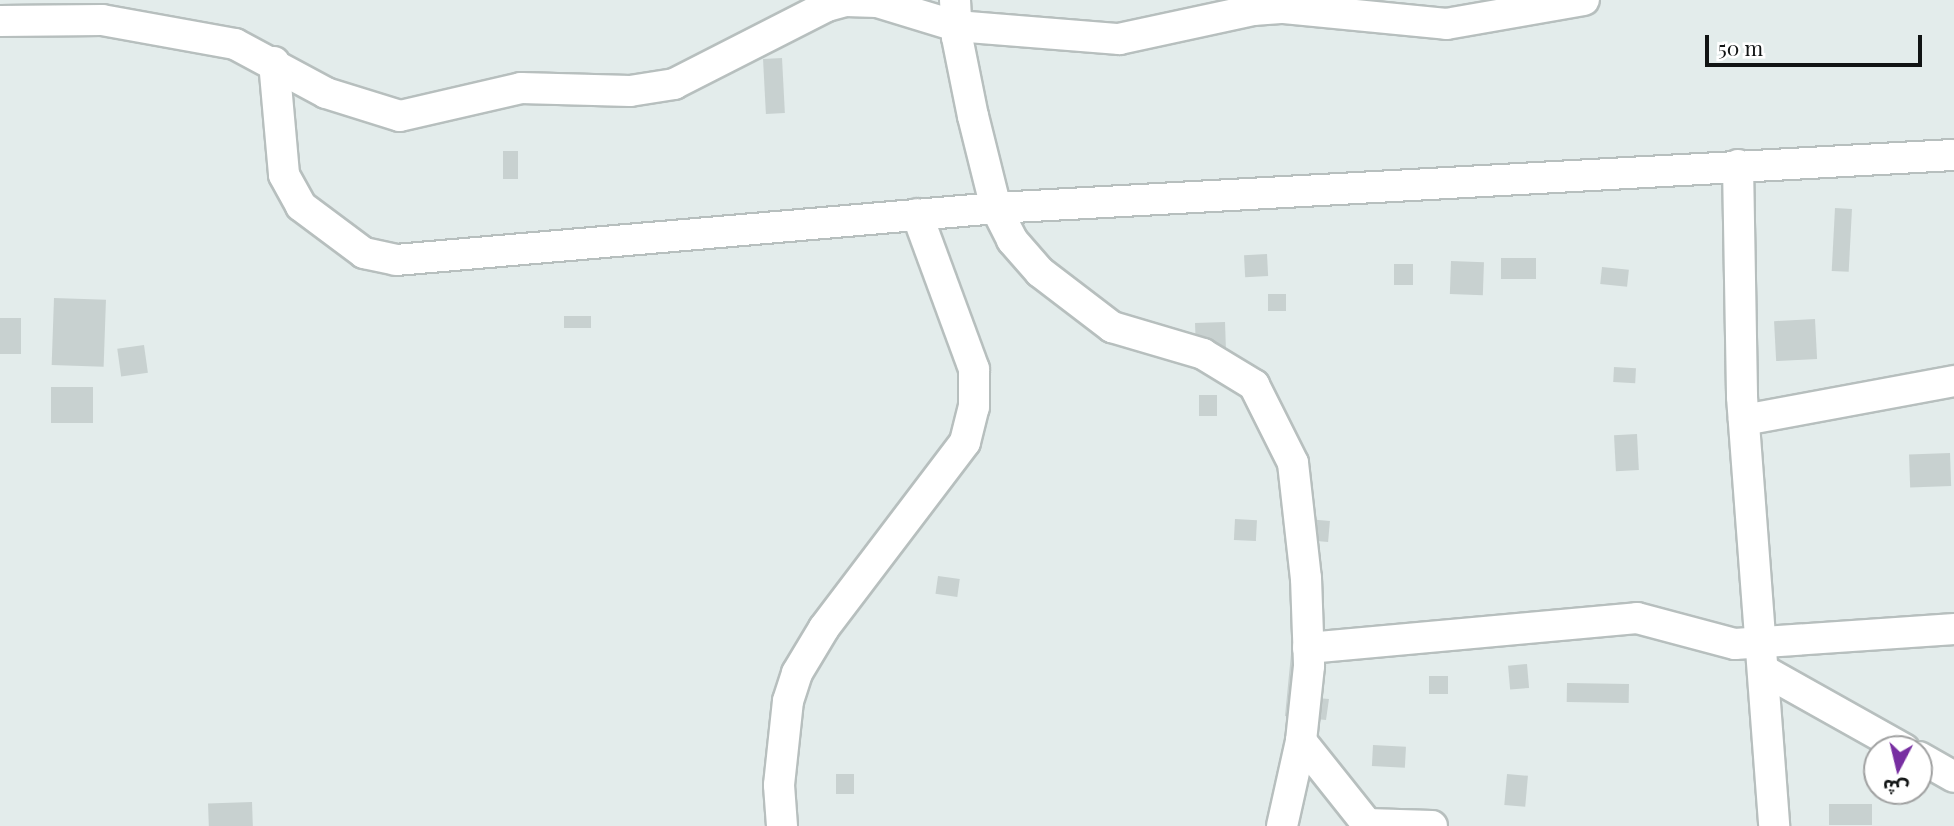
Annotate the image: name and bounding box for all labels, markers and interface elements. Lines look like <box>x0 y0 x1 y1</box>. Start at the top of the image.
scale bar <box>1709 21 1926 65</box>
text: 50 m <box>1718 33 1763 61</box>
north arrow <box>1863 735 1933 805</box>
text: ش <box>1881 774 1910 803</box>

